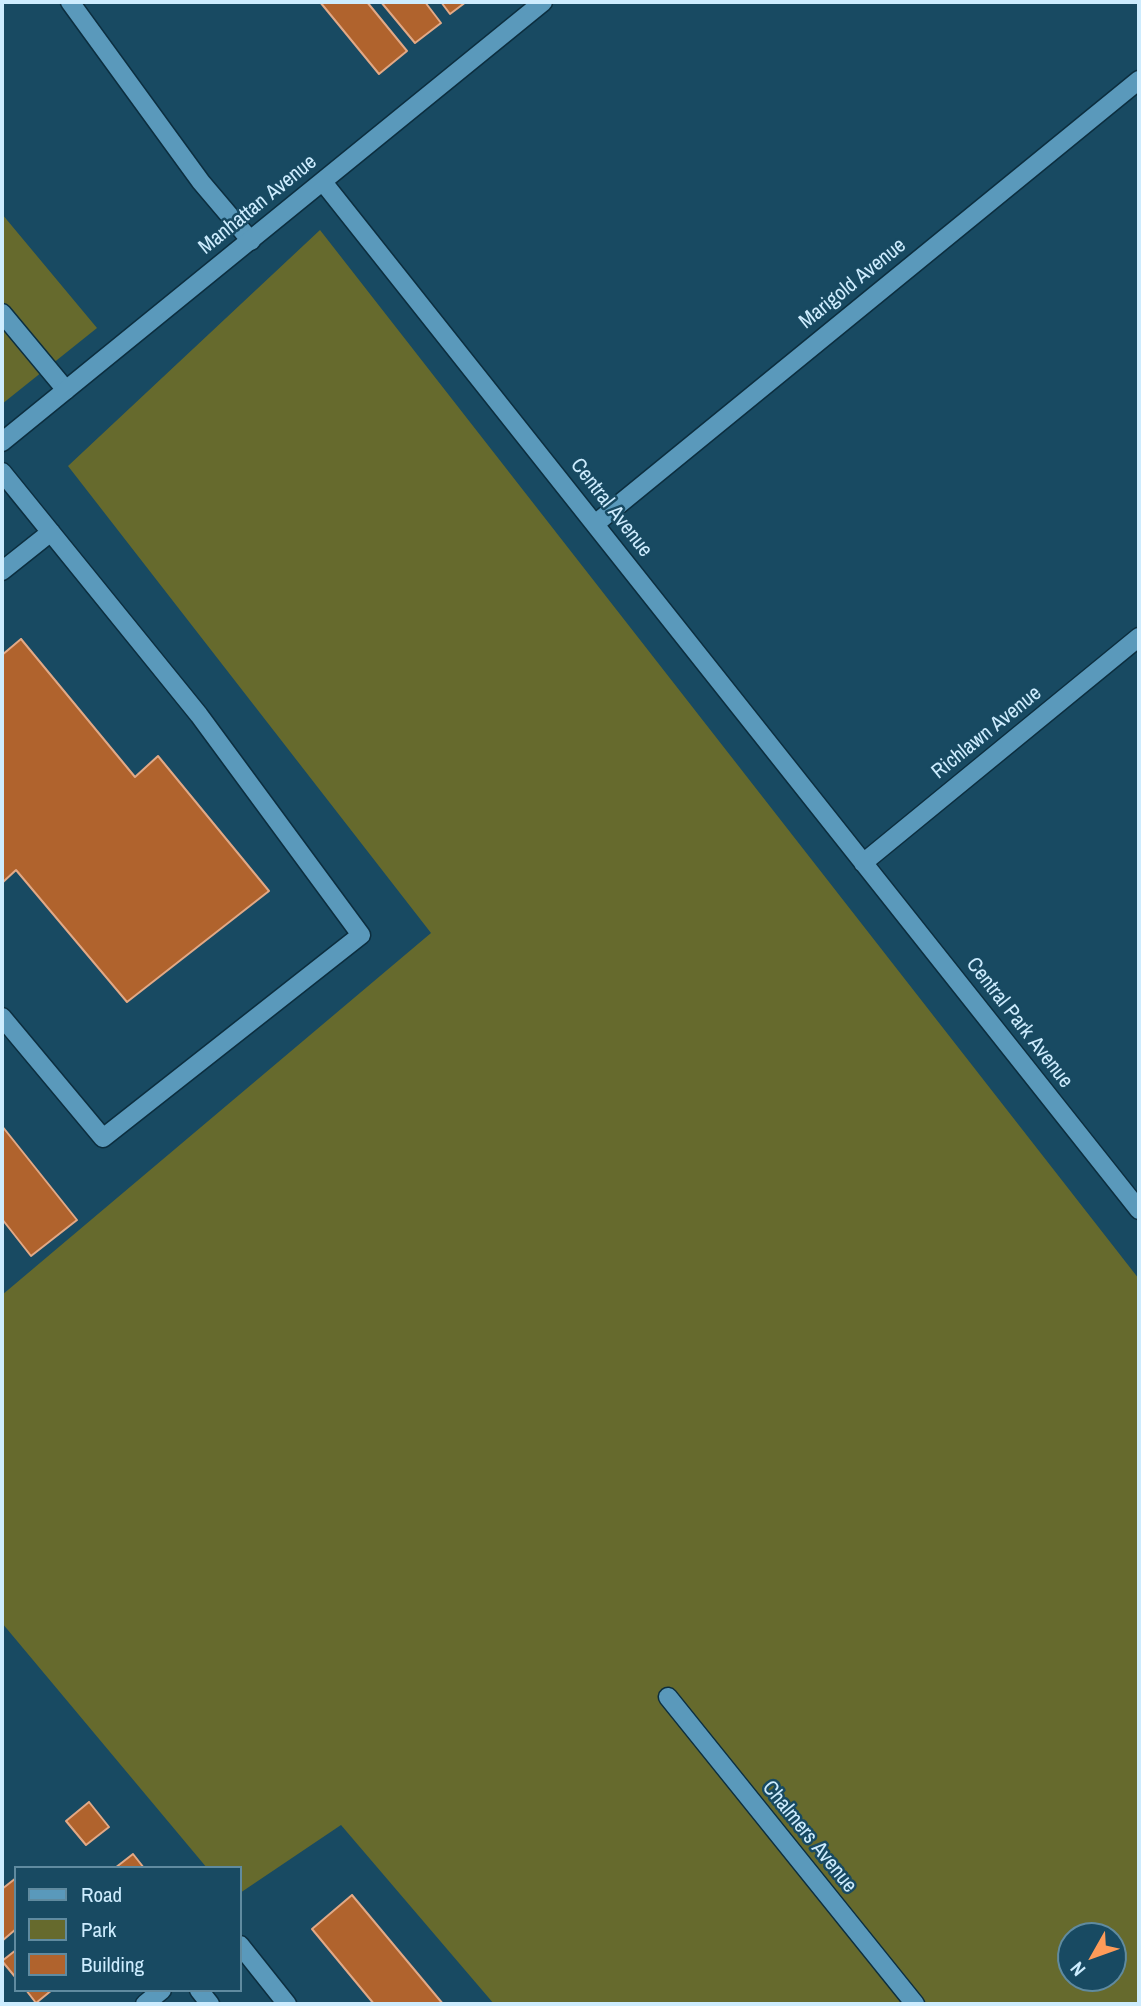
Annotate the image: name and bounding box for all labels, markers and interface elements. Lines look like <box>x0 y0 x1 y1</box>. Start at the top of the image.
street label: Manhattan Avenue <box>194 150 322 260</box>
street label: Marigold Avenue <box>795 233 911 335</box>
street label: Central Avenue <box>565 454 657 562</box>
street label: Richlawn Avenue <box>927 681 1047 785</box>
street label: Central Park Avenue <box>960 953 1078 1093</box>
street label: Chalmers Avenue <box>756 1776 862 1898</box>
legend <box>14 1866 242 1992</box>
text: Road <box>81 1880 122 1909</box>
text: Park <box>81 1915 116 1944</box>
north arrow <box>1057 1922 1127 1992</box>
text: Building <box>81 1950 144 1979</box>
text: N <box>1064 1957 1091 1982</box>

